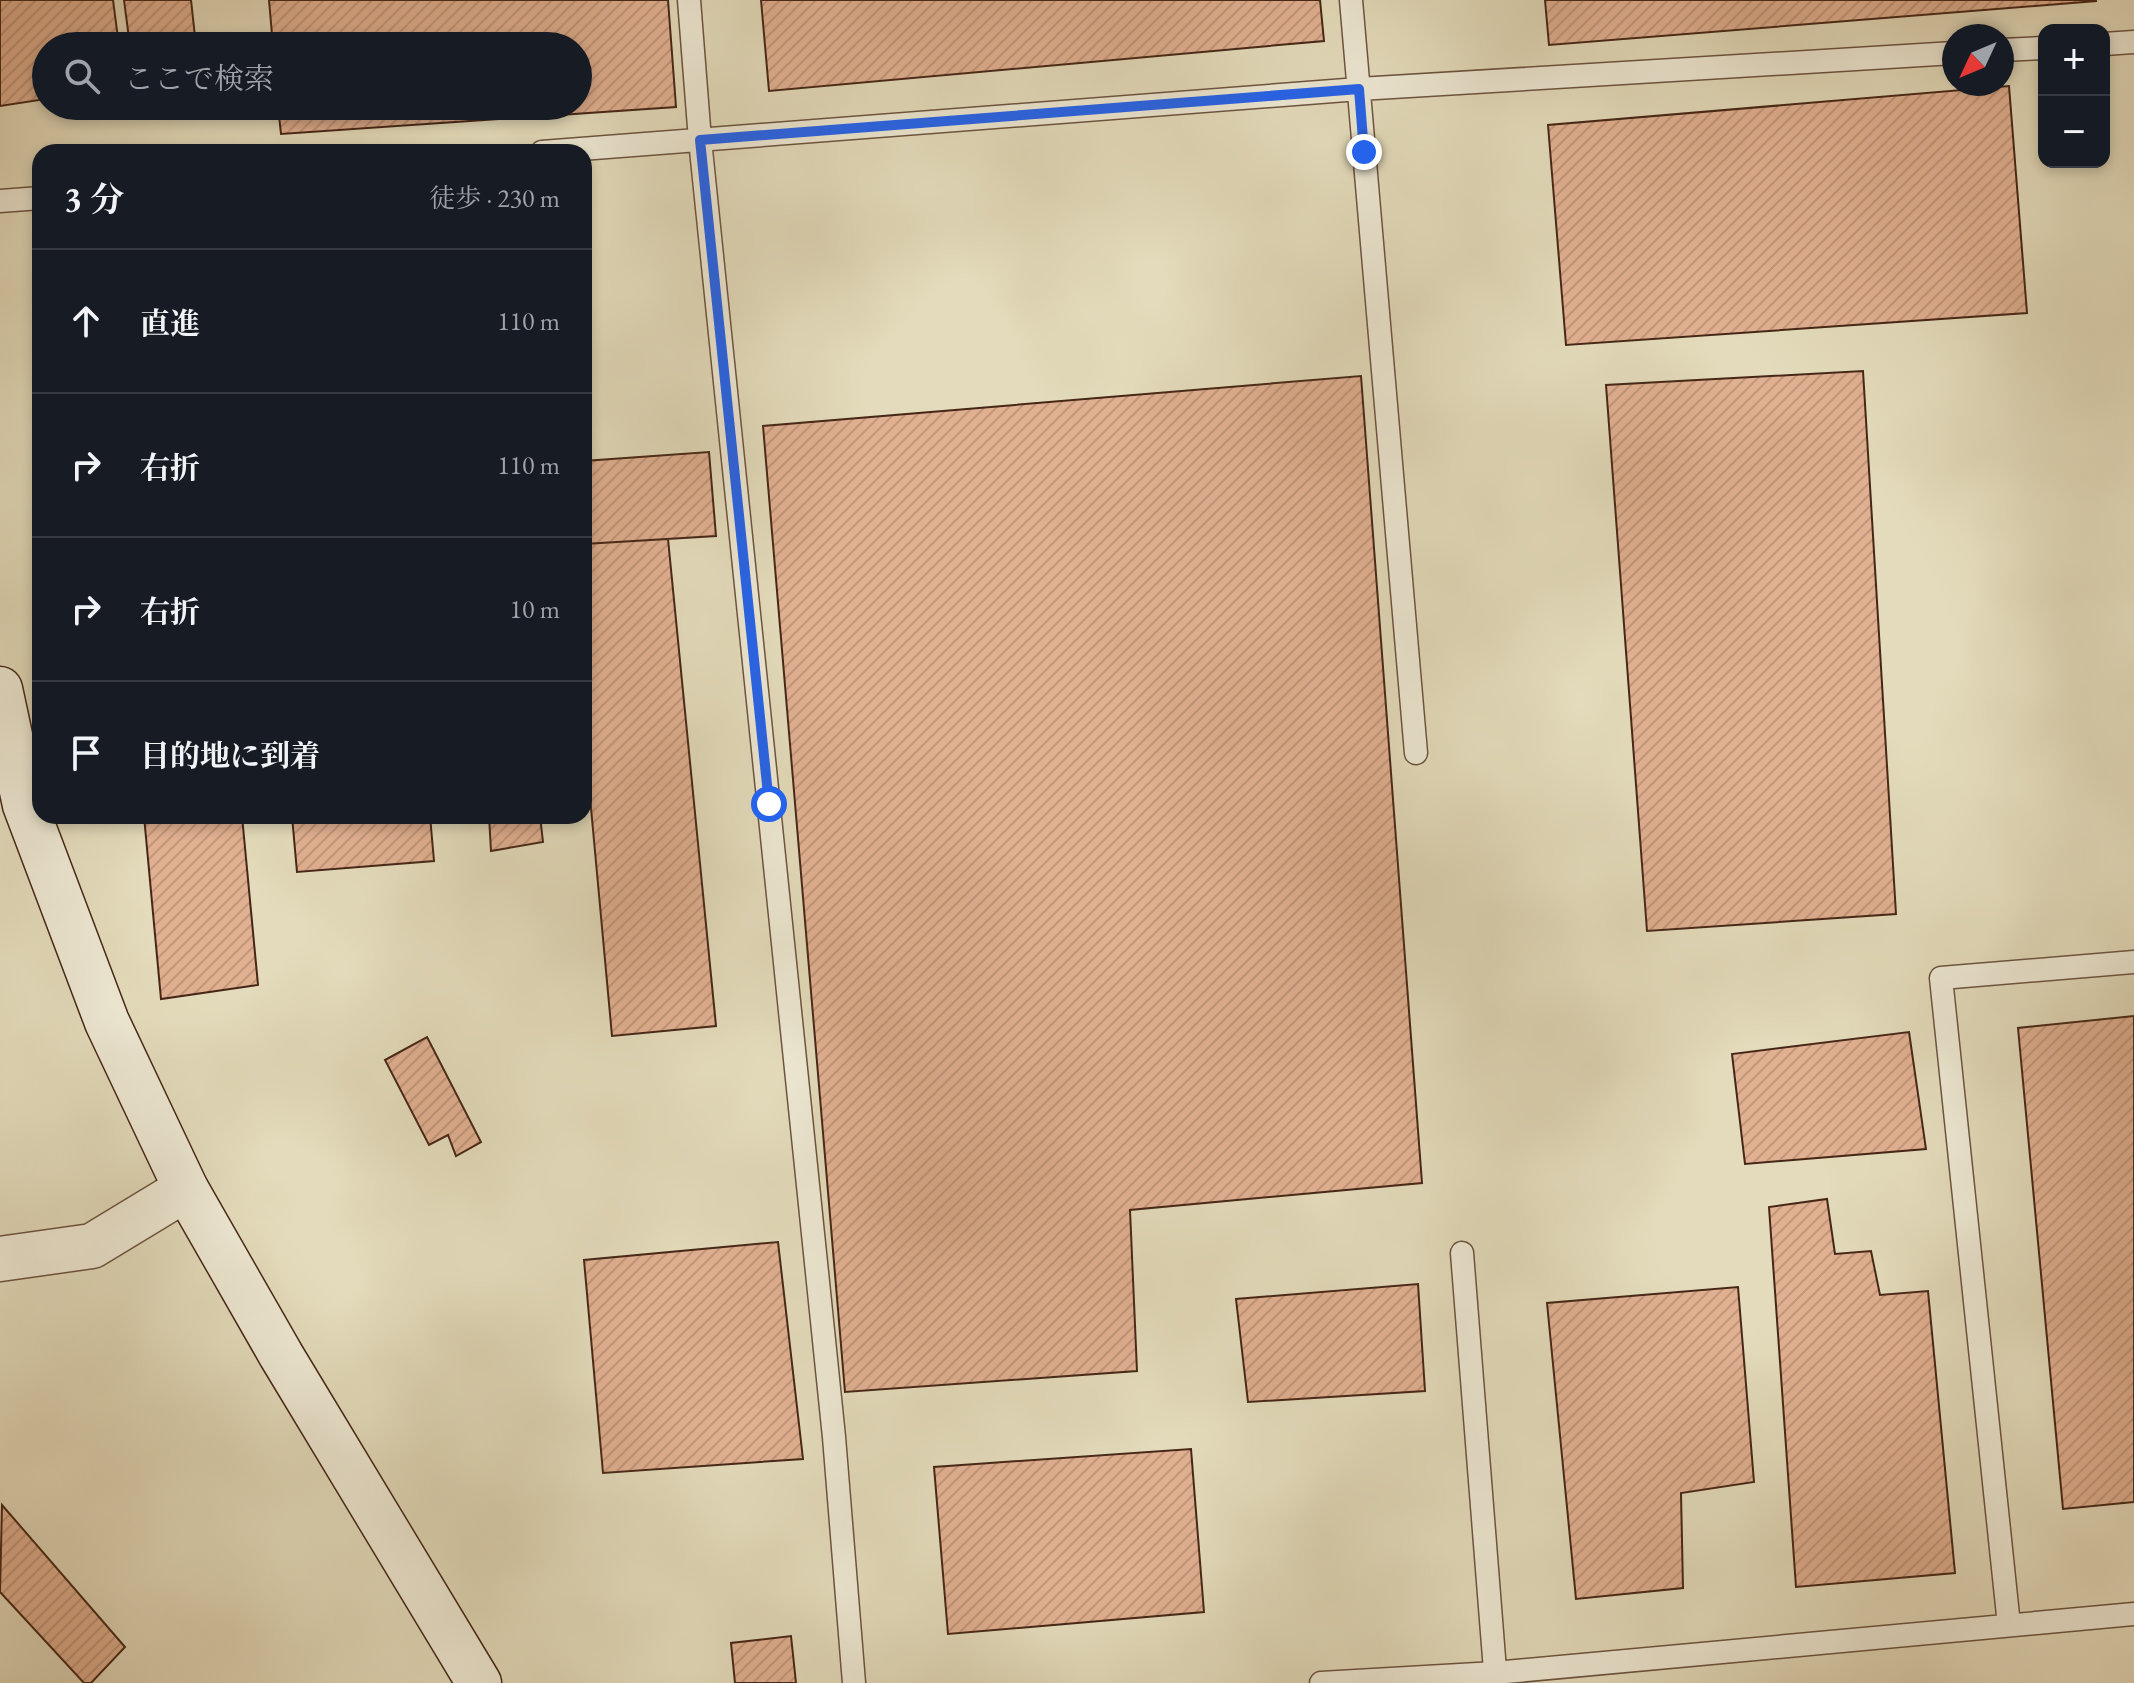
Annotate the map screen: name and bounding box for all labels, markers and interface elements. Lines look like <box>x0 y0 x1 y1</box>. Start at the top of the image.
north arrow <box>1942 24 2014 96</box>
map controls <box>2038 24 2110 168</box>
button: + <box>2038 24 2110 96</box>
search box <box>32 32 592 120</box>
icon: search <box>60 54 104 98</box>
text: ここで検索 <box>124 59 274 98</box>
button: − <box>2038 96 2110 168</box>
route end <box>1346 134 1382 170</box>
text: 3 分 <box>64 177 124 221</box>
text: 徒歩 · 230 m <box>430 181 560 215</box>
icon: ahead <box>64 299 108 343</box>
text: 直進 <box>140 304 200 343</box>
text: 110 m <box>497 304 560 338</box>
icon: right <box>64 443 108 487</box>
text: 右折 <box>140 448 200 487</box>
text: 110 m <box>497 448 560 482</box>
icon: right <box>64 587 108 631</box>
text: 右折 <box>140 592 200 631</box>
text: 10 m <box>510 592 560 626</box>
icon: arrive <box>64 731 108 775</box>
text: 目的地に到着 <box>140 736 320 775</box>
route start <box>751 786 787 822</box>

